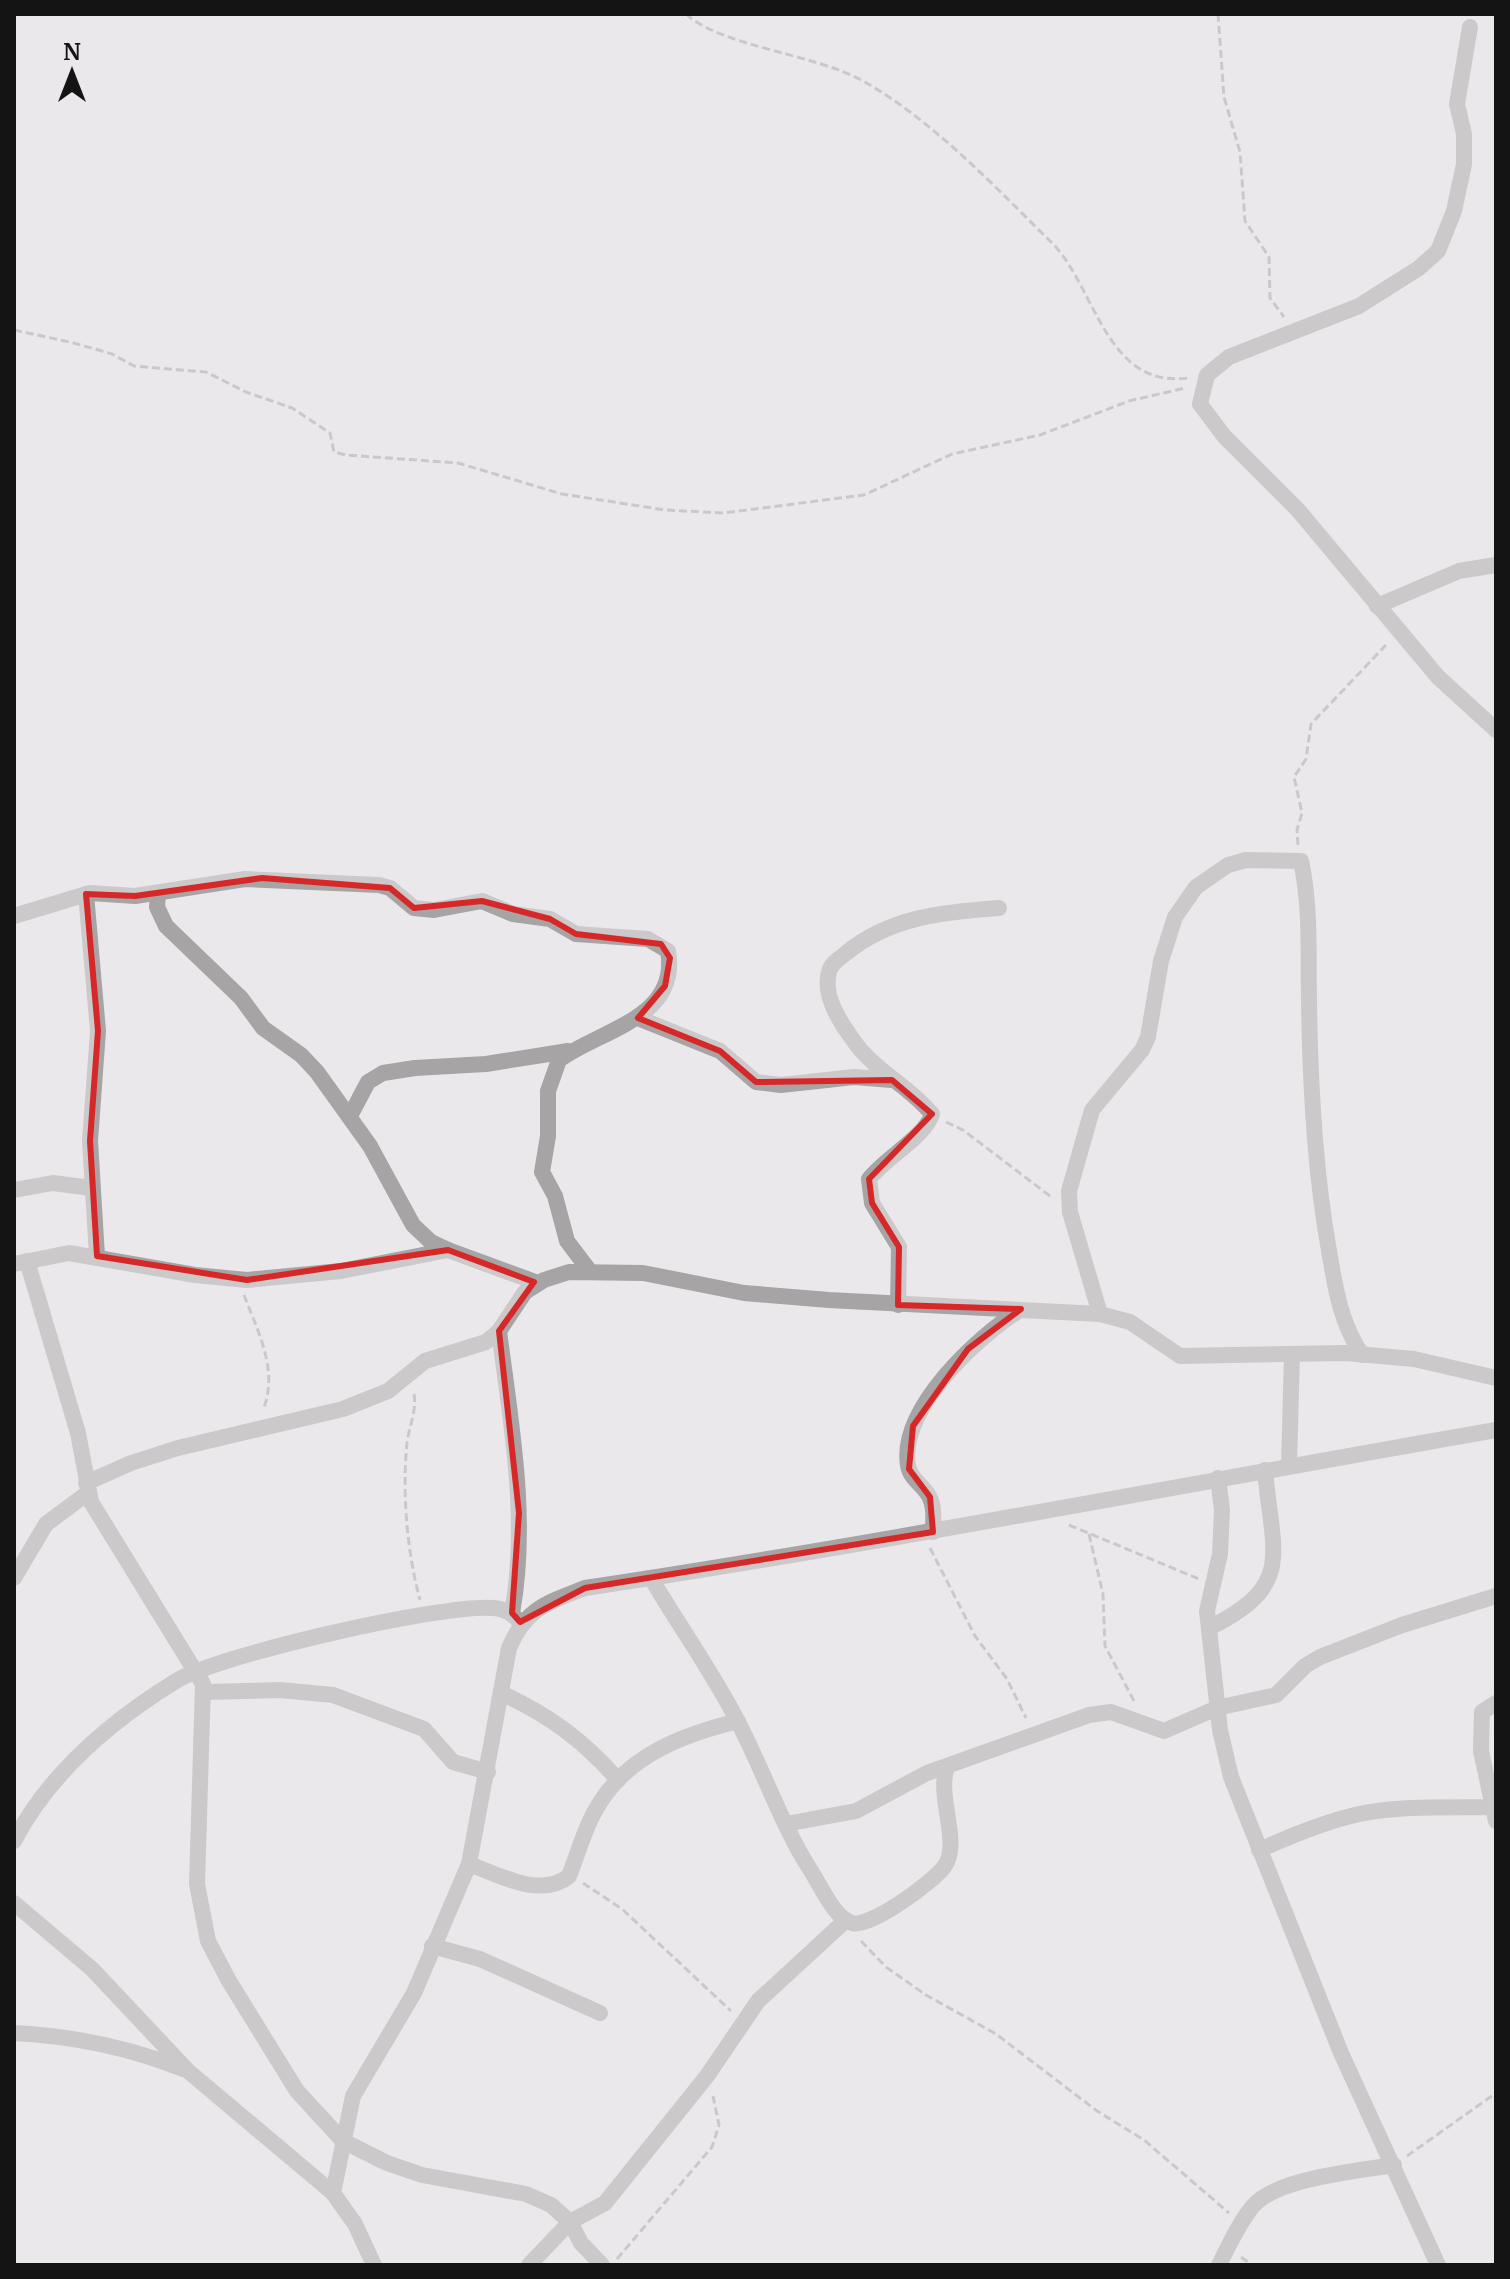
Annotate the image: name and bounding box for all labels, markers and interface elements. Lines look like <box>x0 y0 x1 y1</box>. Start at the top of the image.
north arrow <box>32 32 112 112</box>
text: N <box>63 38 81 66</box>

